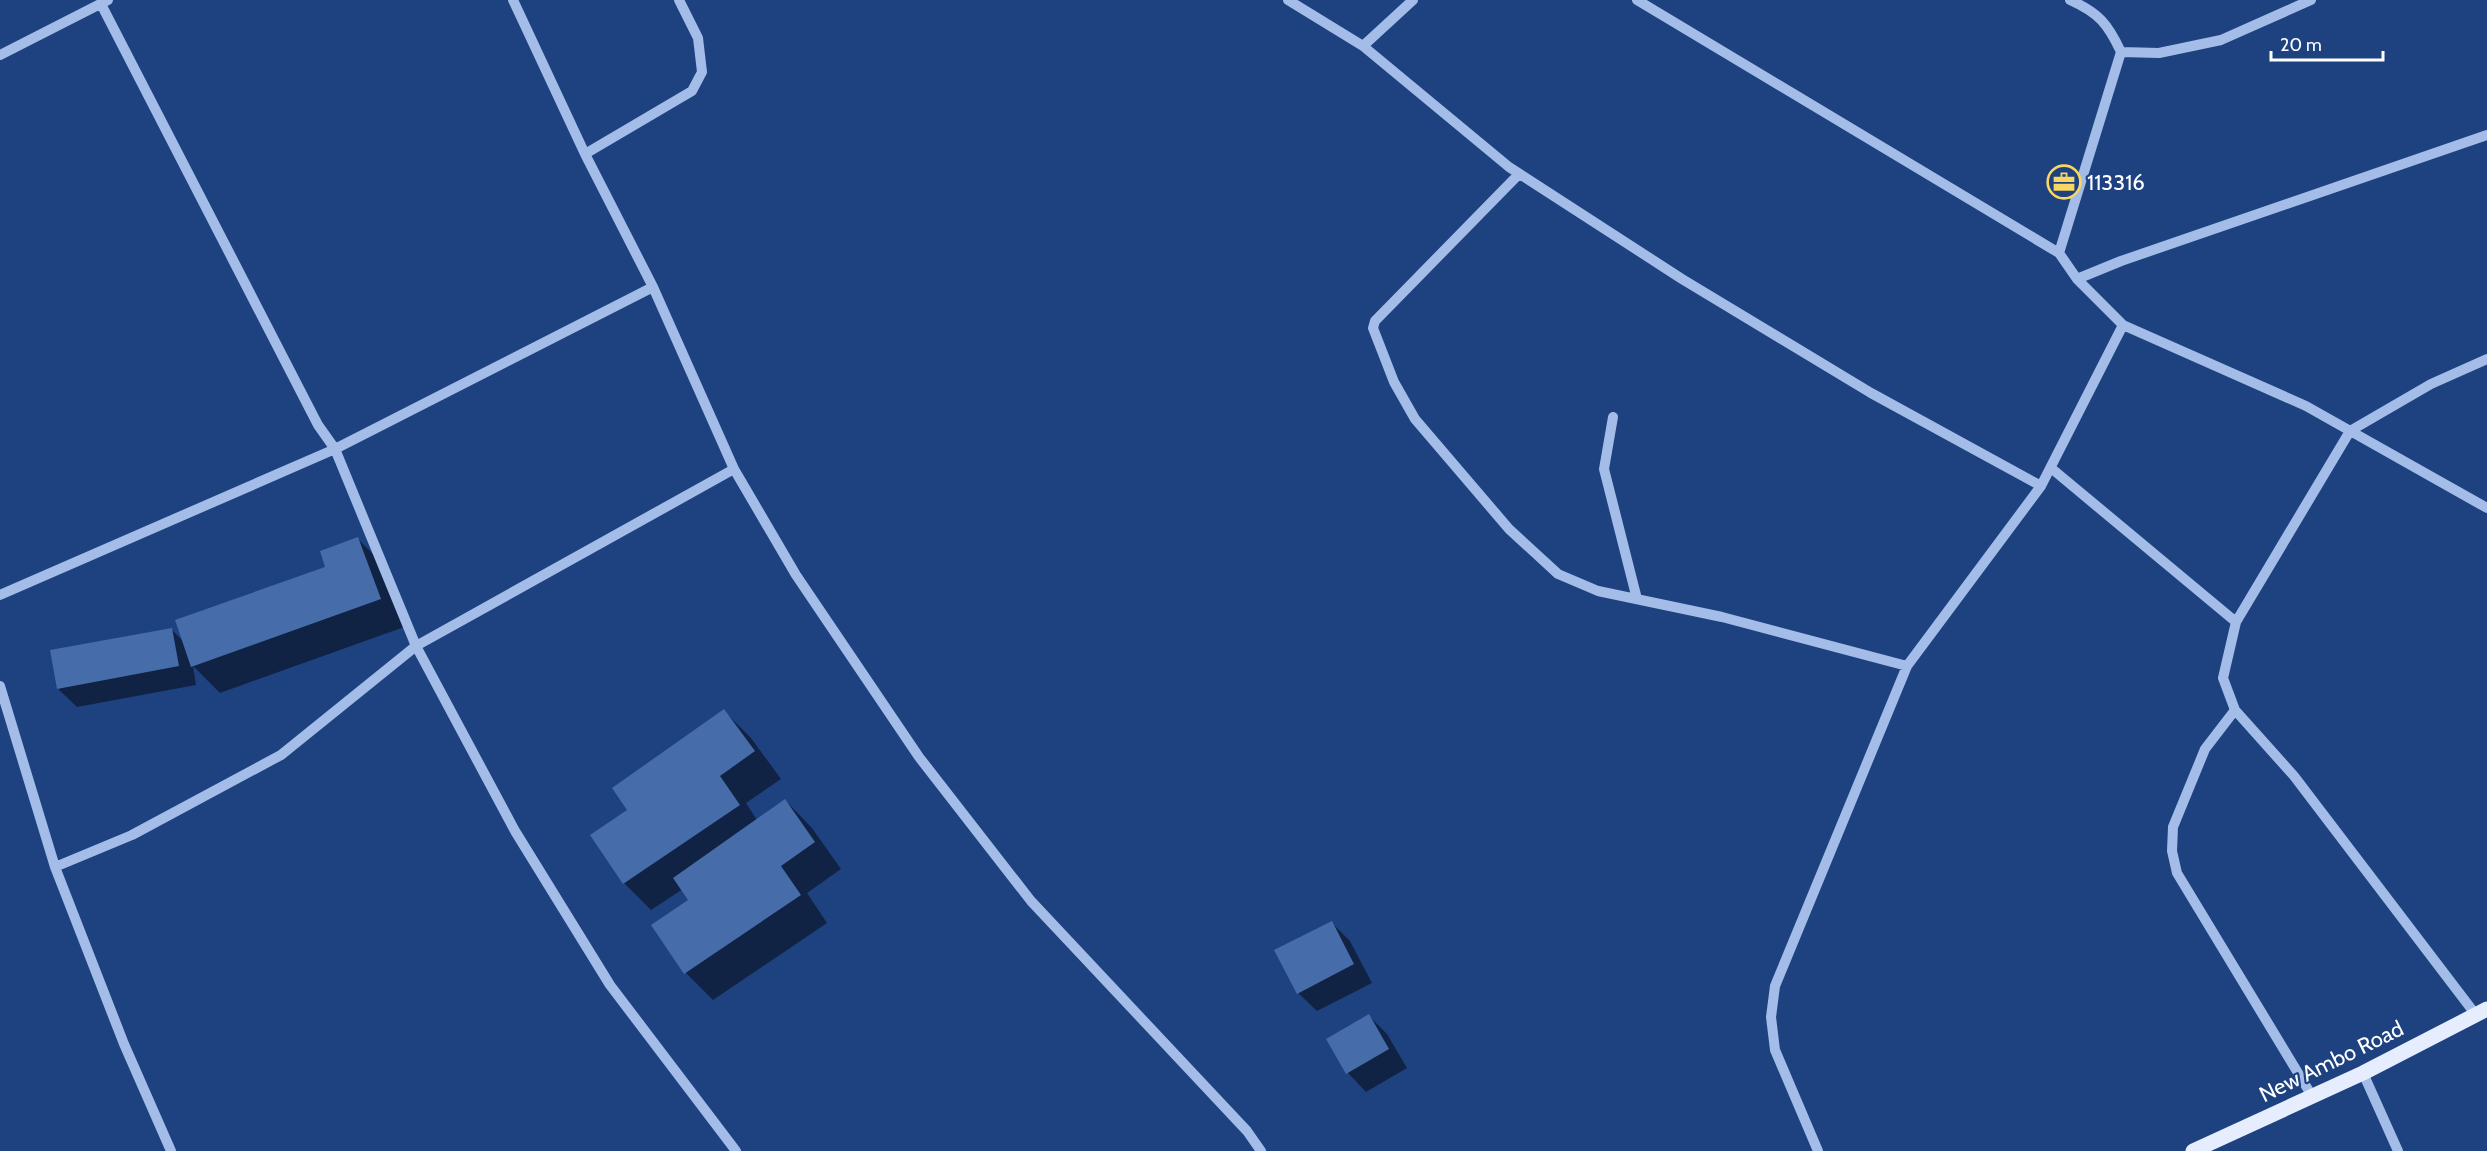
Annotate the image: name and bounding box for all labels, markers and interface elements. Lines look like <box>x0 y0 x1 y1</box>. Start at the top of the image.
scale bar <box>2271 24 2384 62</box>
text: 20 m <box>2280 34 2322 56</box>
office icon: 113316 <box>2046 164 2082 200</box>
place label: 113316 <box>2087 169 2145 196</box>
street label: New Ambo Road <box>2255 1015 2408 1108</box>

